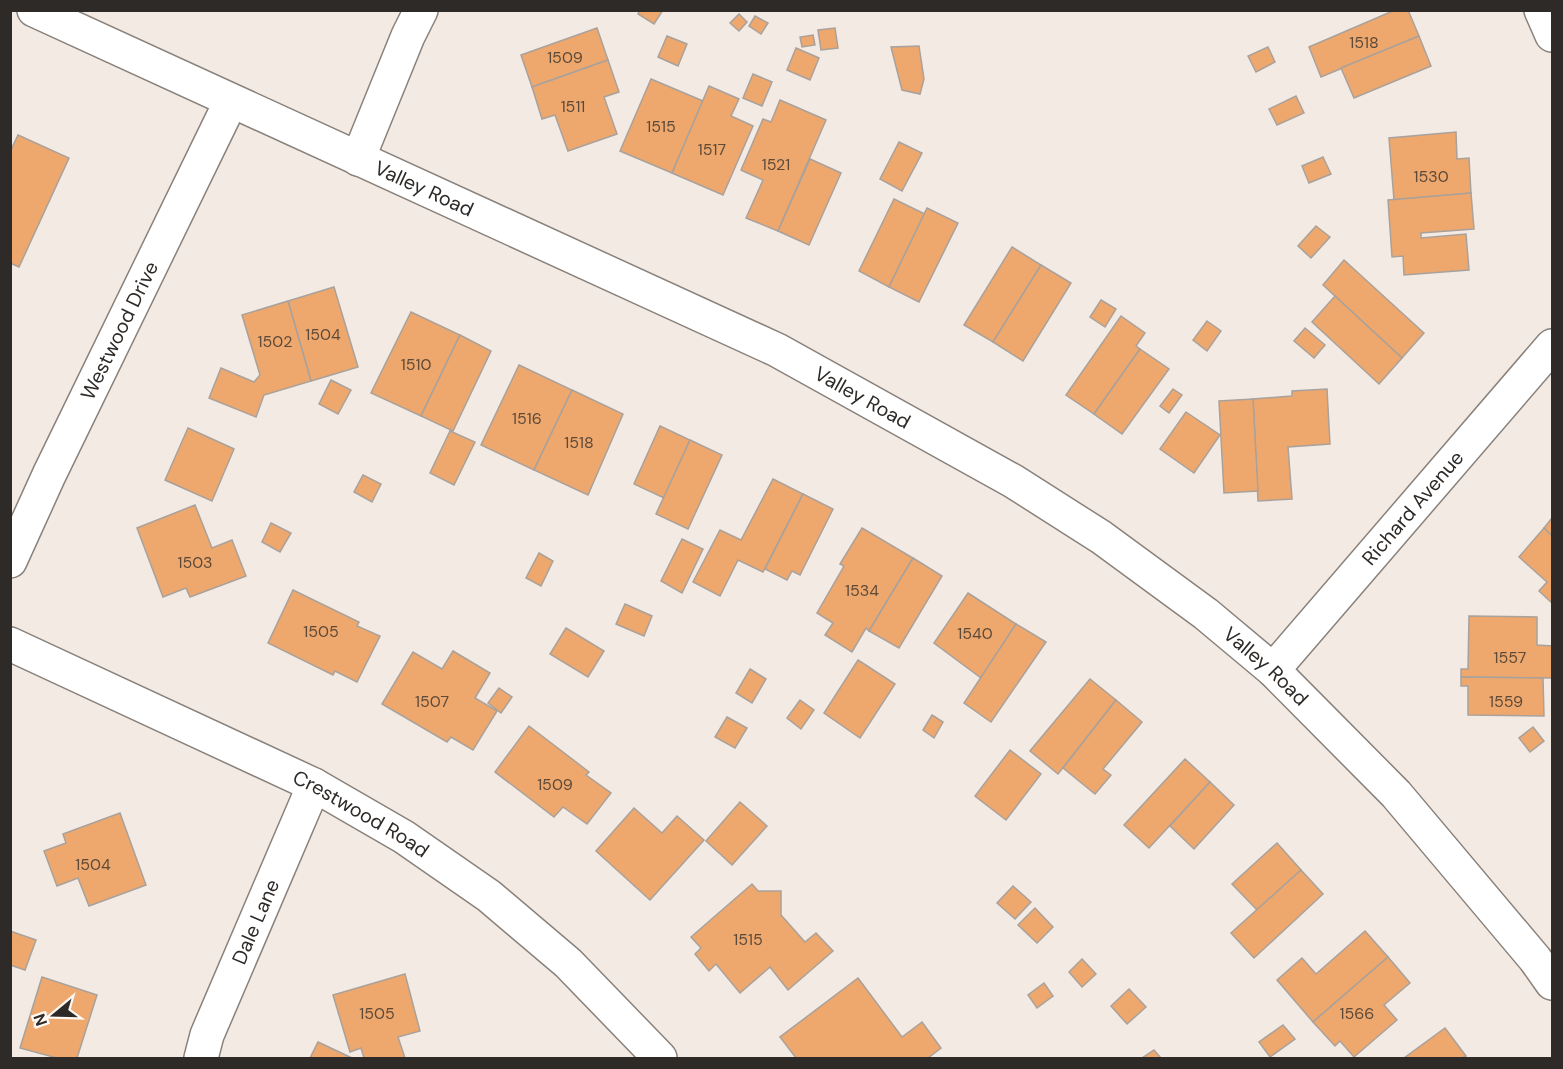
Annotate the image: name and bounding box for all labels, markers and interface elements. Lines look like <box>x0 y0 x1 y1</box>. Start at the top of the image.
house number: 1518 <box>1349 32 1379 53</box>
house number: 1509 <box>547 47 583 68</box>
house number: 1511 <box>561 96 585 117</box>
house number: 1515 <box>646 116 676 137</box>
house number: 1517 <box>698 139 726 160</box>
house number: 1521 <box>762 154 790 175</box>
street label: Valley Road <box>370 155 478 222</box>
house number: 1530 <box>1413 166 1449 187</box>
street label: Westwood Drive <box>75 257 164 404</box>
house number: 1504 <box>305 324 341 345</box>
house number: 1502 <box>258 331 292 352</box>
house number: 1510 <box>401 354 431 375</box>
street label: Valley Road <box>810 360 915 435</box>
house number: 1516 <box>512 408 542 429</box>
house number: 1518 <box>564 432 594 453</box>
street label: Richard Avenue <box>1356 445 1469 571</box>
house number: 1503 <box>177 552 213 573</box>
house number: 1534 <box>845 580 879 601</box>
house number: 1505 <box>303 621 339 642</box>
street label: Valley Road <box>1218 621 1314 711</box>
house number: 1540 <box>957 623 993 644</box>
house number: 1557 <box>1494 647 1526 668</box>
house number: 1507 <box>415 691 449 712</box>
house number: 1559 <box>1489 691 1523 712</box>
street label: Crestwood Road <box>289 764 434 863</box>
house number: 1509 <box>537 774 573 795</box>
house number: 1504 <box>75 854 111 875</box>
street label: Dale Lane <box>226 875 285 968</box>
house number: 1515 <box>733 929 763 950</box>
north arrow <box>24 985 84 1045</box>
house number: 1505 <box>359 1003 395 1024</box>
house number: 1566 <box>1340 1003 1374 1024</box>
text: N <box>28 1011 52 1029</box>

